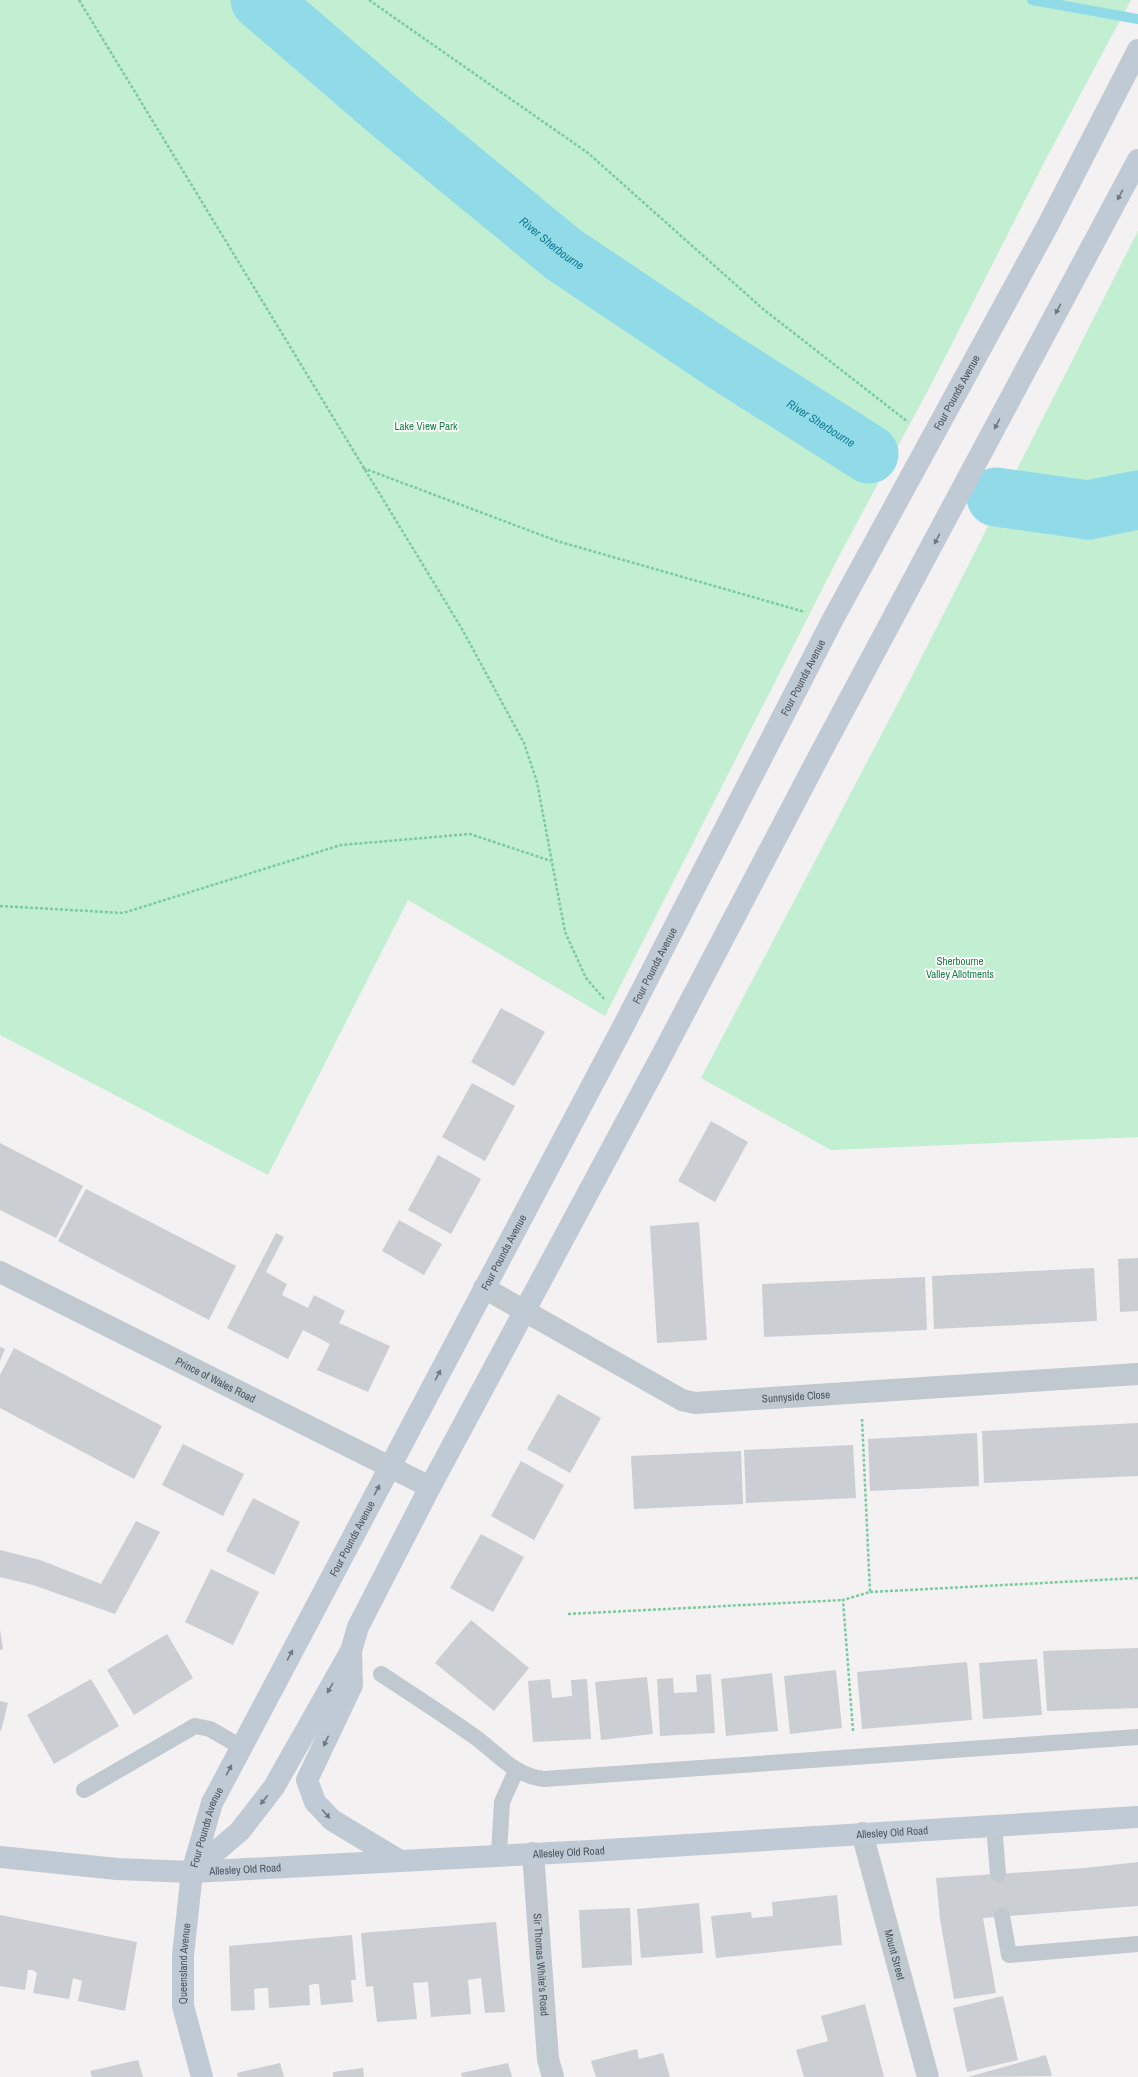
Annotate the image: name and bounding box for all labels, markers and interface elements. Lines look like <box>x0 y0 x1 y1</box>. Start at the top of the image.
one-way arrow <box>1116 189 1123 200</box>
water label: River Sherbourne <box>516 213 587 274</box>
one-way arrow <box>1055 303 1062 315</box>
street label: Four Pounds Avenue <box>930 352 983 433</box>
water label: River Sherbourne <box>784 396 858 451</box>
one-way arrow <box>994 418 1000 430</box>
park label: Lake View Park <box>394 419 458 433</box>
one-way arrow <box>933 533 940 545</box>
street label: Four Pounds Avenue <box>777 637 828 718</box>
street label: Four Pounds Avenue <box>629 925 680 1006</box>
park label: Sherbourne Valley Allotments <box>926 954 994 981</box>
street label: Four Pounds Avenue <box>478 1212 529 1293</box>
street label: Prince of Wales Road <box>173 1354 258 1406</box>
one-way arrow <box>434 1369 441 1381</box>
street label: Sunnyside Close <box>761 1387 831 1406</box>
one-way arrow <box>373 1484 380 1496</box>
street label: Four Pounds Avenue <box>326 1498 378 1579</box>
one-way arrow <box>287 1649 293 1660</box>
one-way arrow <box>327 1682 334 1694</box>
one-way arrow <box>323 1735 329 1746</box>
one-way arrow <box>226 1764 233 1775</box>
street label: Four Pounds Avenue <box>187 1785 226 1869</box>
one-way arrow <box>260 1794 269 1805</box>
one-way arrow <box>321 1809 330 1818</box>
street label: Allesley Old Road <box>855 1823 929 1842</box>
street label: Allesley Old Road <box>532 1843 605 1861</box>
street label: Allesley Old Road <box>208 1860 282 1878</box>
street label: Sir Thomas White's Road <box>530 1913 552 2017</box>
street label: Queensland Avenue <box>176 1922 193 2004</box>
street label: Mount Street <box>881 1928 909 1982</box>

